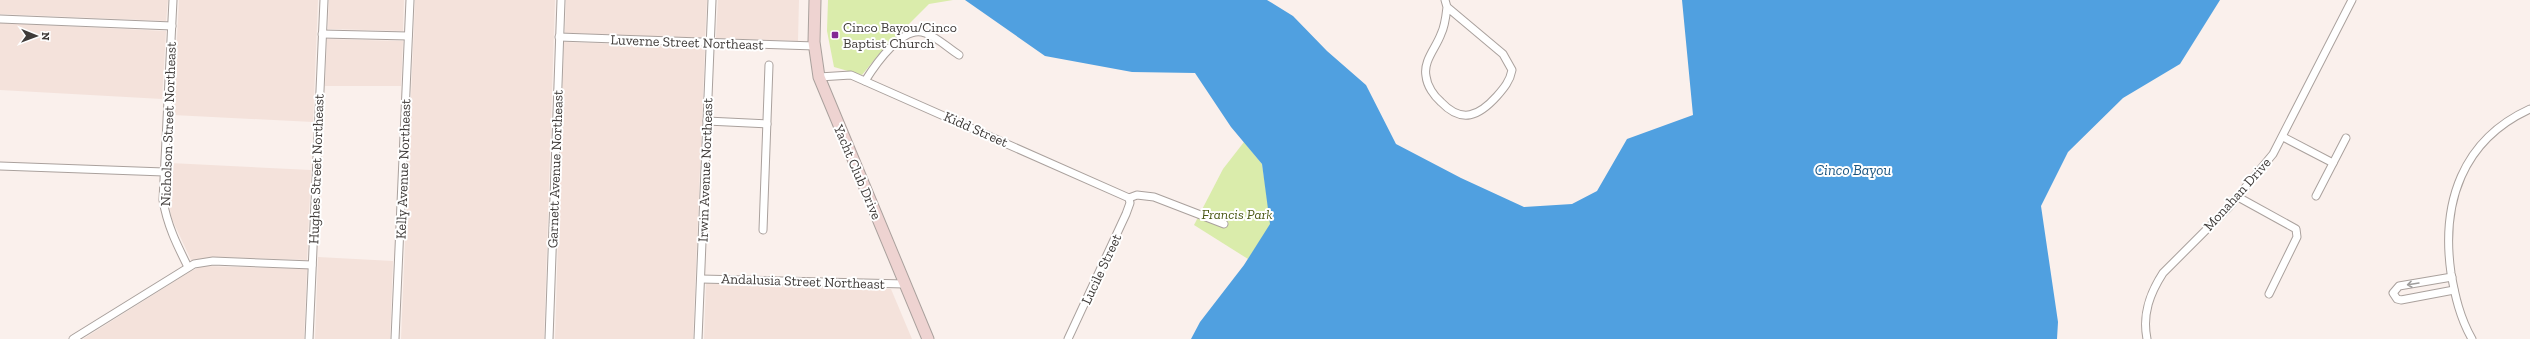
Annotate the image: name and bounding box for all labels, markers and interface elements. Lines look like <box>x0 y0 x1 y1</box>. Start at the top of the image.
north arrow <box>16 16 56 56</box>
place label: Cinco Bayou/Cinco Baptist Church <box>843 19 957 52</box>
marker: Cinco Bayou/Cinco Baptist Church <box>830 30 840 40</box>
street label: Luverne Street Northeast <box>610 31 765 54</box>
text: N <box>39 32 52 41</box>
street label: Nicholson Street Northeast <box>157 41 180 207</box>
street label: Garnett Avenue Northeast <box>544 89 567 248</box>
street label: Hughes Street Northeast <box>305 93 328 244</box>
street label: Irwin Avenue Northeast <box>694 97 717 242</box>
street label: Kelly Avenue Northeast <box>393 98 414 239</box>
street label: Kidd Street <box>941 108 1011 151</box>
street label: Yacht Club Drive <box>830 121 885 223</box>
street label: Monahan Drive <box>2200 154 2275 234</box>
water label: Cinco Bayou <box>1815 161 1891 179</box>
park label: Francis Park <box>1201 206 1273 223</box>
street label: Lucile Street <box>1078 230 1126 307</box>
street label: Andalusia Street Northeast <box>721 270 886 293</box>
one-way arrow <box>2407 280 2420 288</box>

